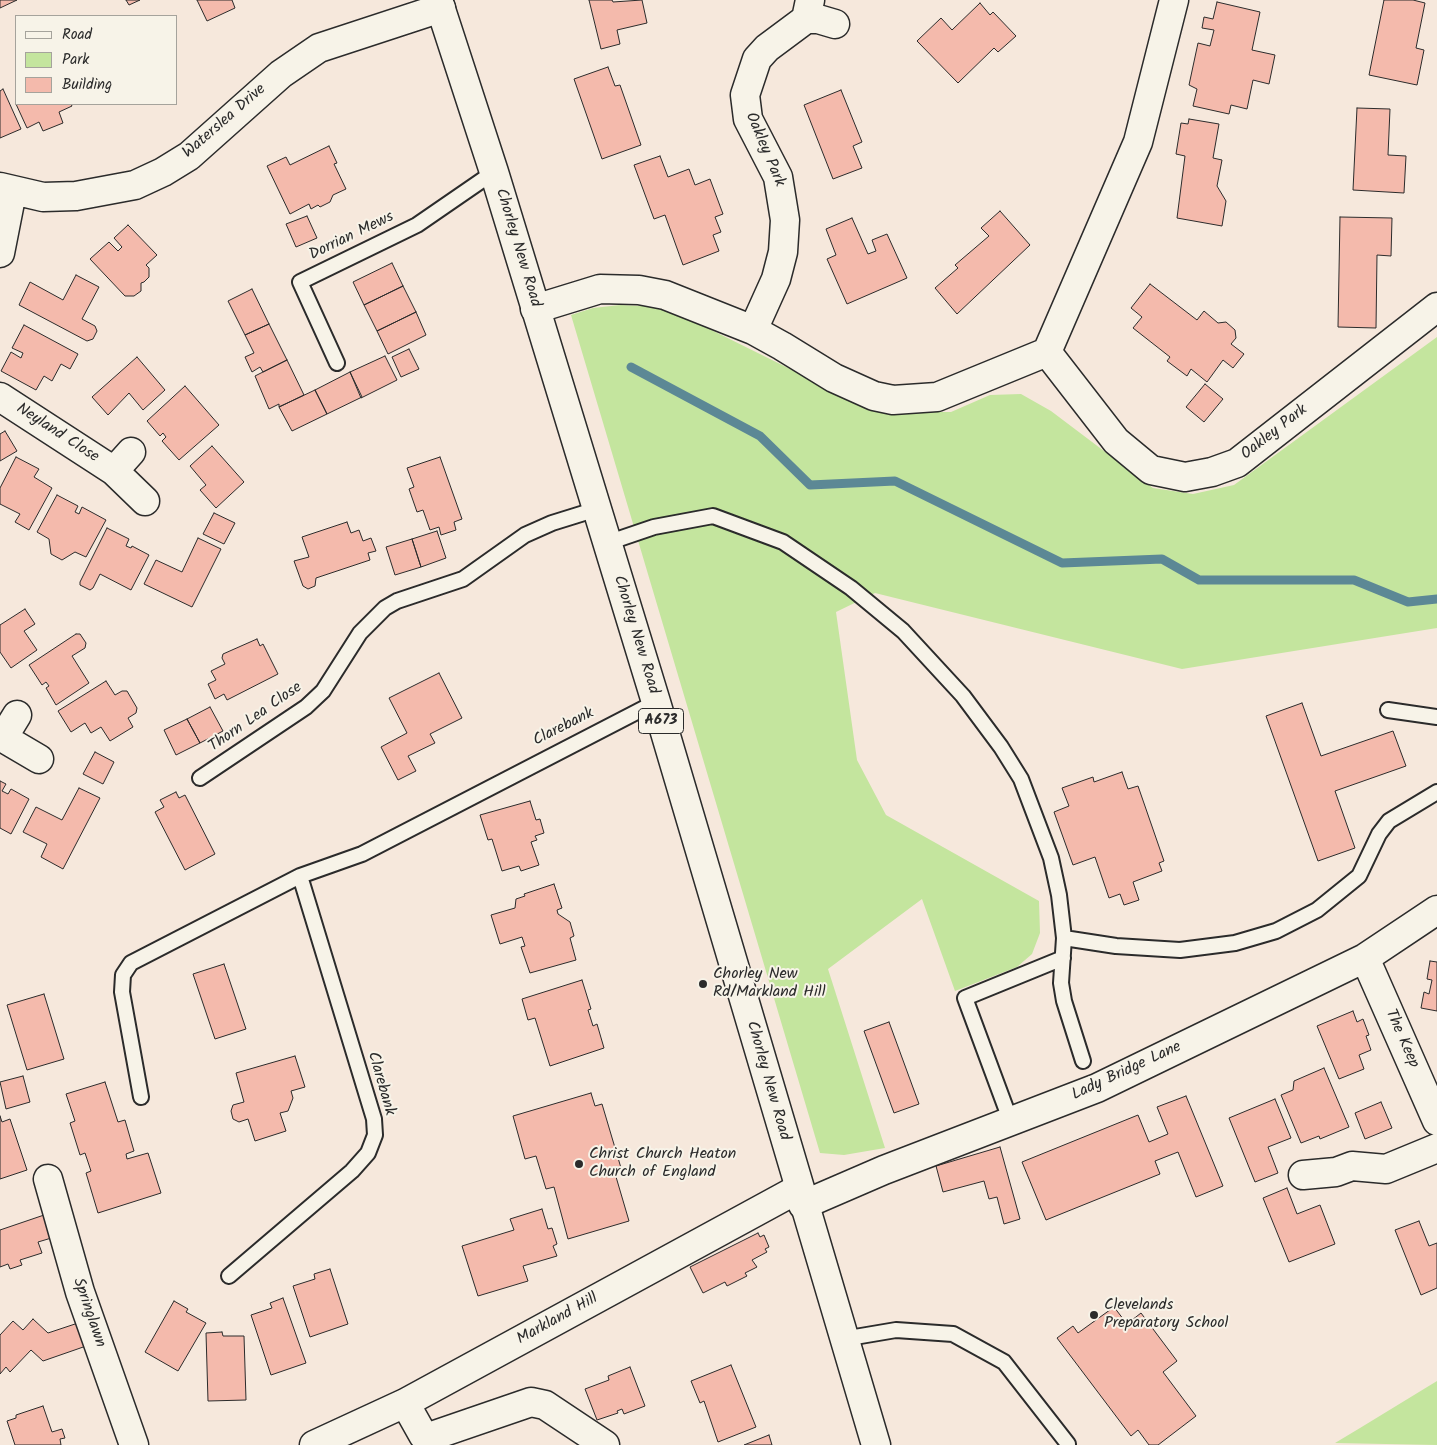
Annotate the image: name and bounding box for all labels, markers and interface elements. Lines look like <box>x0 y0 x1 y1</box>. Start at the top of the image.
legend <box>15 15 178 105</box>
text: Road <box>62 23 92 47</box>
text: Park <box>62 48 89 72</box>
text: Building <box>62 73 112 97</box>
street label: Waterslea Drive <box>179 81 271 163</box>
street label: Oakley Park <box>740 110 788 190</box>
street label: Chorley New Road <box>490 186 544 310</box>
street label: Dorrian Mews <box>307 208 397 266</box>
street label: Neyland Close <box>12 400 102 468</box>
street label: Oakley Park <box>1238 401 1312 465</box>
street label: Chorley New Road <box>608 573 662 697</box>
street label: Thorn Lea Close <box>206 679 306 757</box>
street label: Clarebank <box>530 705 598 751</box>
road number: A673 <box>638 708 684 734</box>
place label: Chorley New Rd/Markland Hill <box>713 965 826 1003</box>
marker: Chorley New Rd/Markland Hill <box>697 978 709 990</box>
street label: The Keep <box>1380 1007 1422 1071</box>
street label: Chorley New Road <box>741 1019 793 1143</box>
street label: Lady Bridge Lane <box>1069 1038 1185 1106</box>
street label: Clarebank <box>362 1050 398 1118</box>
place label: Christ Church Heaton Church of England <box>589 1145 736 1183</box>
marker: Christ Church Heaton Church of England <box>573 1158 585 1170</box>
street label: Springlawn <box>67 1276 109 1350</box>
street label: Markland Hill <box>514 1290 602 1350</box>
place label: Clevelands Preparatory School <box>1104 1296 1228 1334</box>
marker: Clevelands Preparatory School <box>1088 1309 1100 1321</box>

